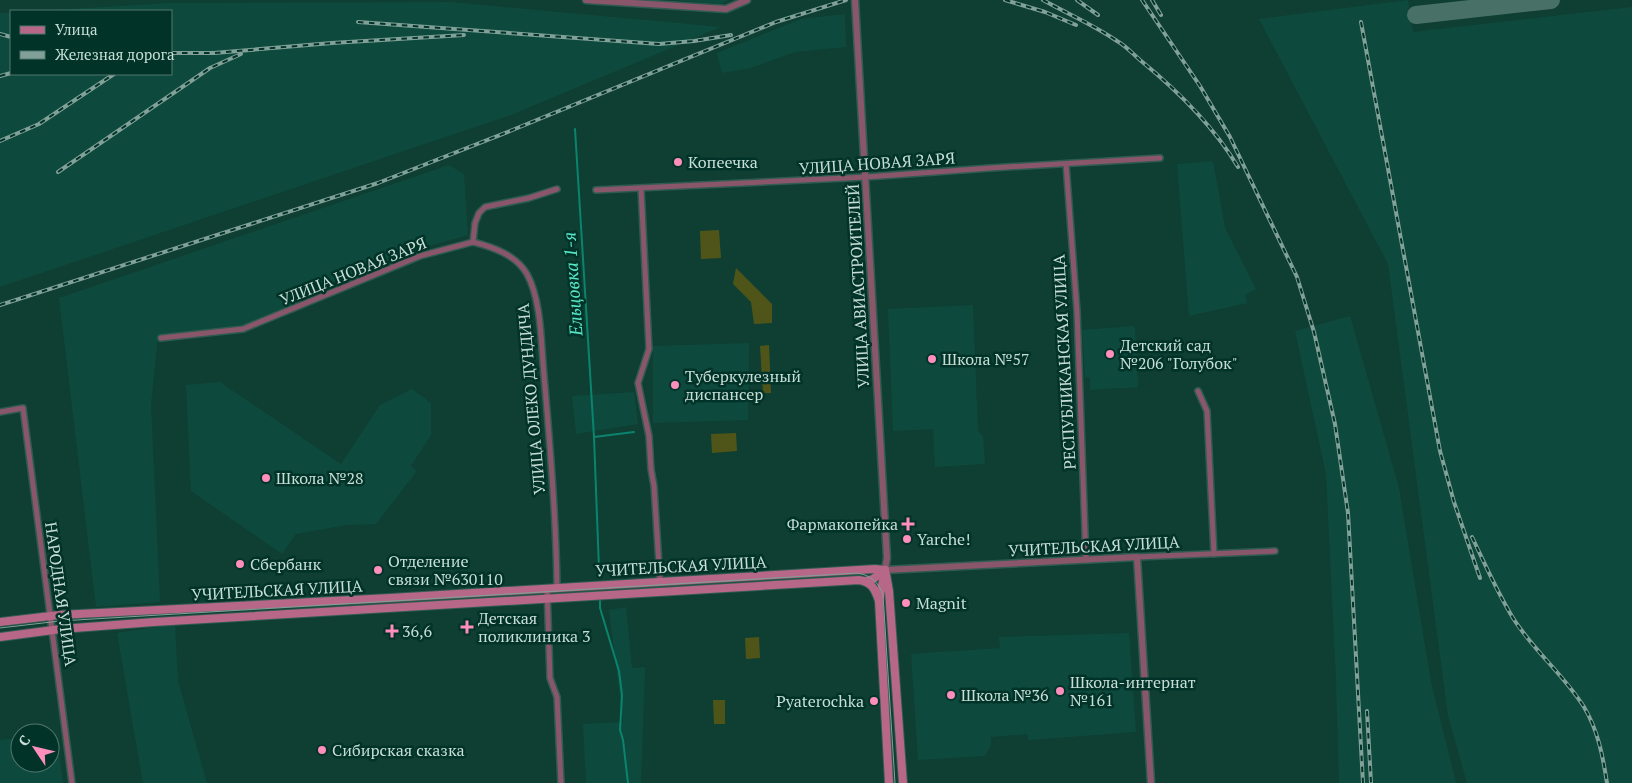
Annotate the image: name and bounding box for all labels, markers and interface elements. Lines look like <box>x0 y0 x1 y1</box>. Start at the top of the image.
legend <box>10 10 172 75</box>
text: Улица <box>55 19 98 39</box>
text: Железная дорога <box>55 44 175 64</box>
street label: УЛИЦА НОВАЯ ЗАРЯ <box>798 147 956 179</box>
place label: Копеечка <box>688 151 758 173</box>
marker: Копеечка <box>672 156 684 168</box>
street label: УЛИЦА АВИАСТРОИТЕЛЕЙ <box>842 183 874 389</box>
water label: Ельцовка 1-я <box>556 231 588 338</box>
street label: УЛИЦА НОВАЯ ЗАРЯ <box>276 232 430 310</box>
street label: РЕСПУБЛИКАНСКАЯ УЛИЦА <box>1047 254 1081 470</box>
street label: УЛИЦА ОЛЕКО ДУНДИЧА <box>512 302 550 496</box>
place label: Детский сад №206 "Голубок" <box>1120 334 1238 374</box>
place label: Школа №57 <box>942 348 1030 370</box>
marker: Детский сад №206 "Голубок" <box>1104 348 1116 360</box>
marker: Школа №57 <box>926 353 938 365</box>
place label: Туберкулезный диспансер <box>685 365 801 405</box>
marker: Туберкулезный диспансер <box>669 379 681 391</box>
place label: Школа №28 <box>276 467 364 489</box>
marker: Школа №28 <box>260 472 272 484</box>
place label: Фармакопейка <box>787 513 898 535</box>
marker: Фармакопейка <box>902 518 914 530</box>
street label: НАРОДНАЯ УЛИЦА <box>40 520 82 668</box>
place label: Yarche! <box>917 528 970 550</box>
street label: УЧИТЕЛЬСКАЯ УЛИЦА <box>1008 531 1180 561</box>
marker: Yarche! <box>901 533 913 545</box>
place label: Отделение связи №630110 <box>388 550 503 590</box>
street label: УЧИТЕЛЬСКАЯ УЛИЦА <box>595 551 767 581</box>
place label: Сбербанк <box>250 553 322 575</box>
marker: Сбербанк <box>234 558 246 570</box>
marker: Отделение связи №630110 <box>372 564 384 576</box>
street label: УЧИТЕЛЬСКАЯ УЛИЦА <box>191 575 363 605</box>
place label: Magnit <box>916 592 967 614</box>
marker: Magnit <box>900 597 912 609</box>
place label: Детская поликлиника 3 <box>478 607 591 647</box>
place label: 36,6 <box>402 620 433 642</box>
marker: Детская поликлиника 3 <box>460 620 474 634</box>
marker: 36,6 <box>386 625 398 637</box>
place label: Школа-интернат №161 <box>1070 671 1196 711</box>
place label: Школа №36 <box>961 684 1049 706</box>
marker: Школа-интернат №161 <box>1054 685 1066 697</box>
marker: Школа №36 <box>945 689 957 701</box>
place label: Pyaterochka <box>776 690 864 712</box>
marker: Pyaterochka <box>868 695 880 707</box>
north arrow <box>10 723 60 773</box>
text: С <box>14 731 34 749</box>
place label: Сибирская сказка <box>332 739 465 761</box>
marker: Сибирская сказка <box>316 744 328 756</box>

